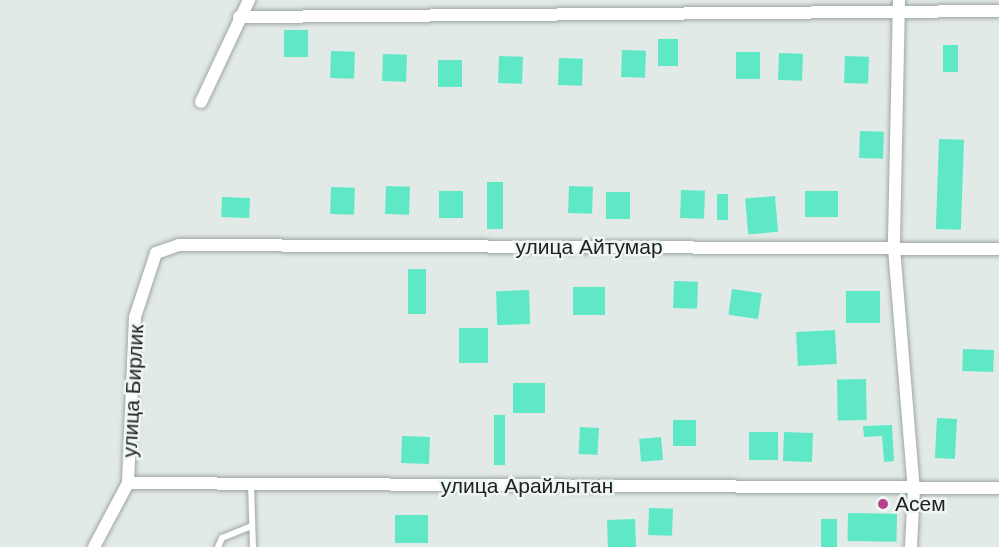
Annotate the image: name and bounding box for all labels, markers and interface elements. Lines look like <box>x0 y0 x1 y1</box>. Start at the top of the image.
street label: улица Айтумар <box>515 234 663 260</box>
street label: улица Бирлик <box>117 324 149 458</box>
street label: улица Арайлытан <box>441 473 613 499</box>
place label: Асем <box>895 491 946 517</box>
marker: Асем <box>876 497 890 511</box>

